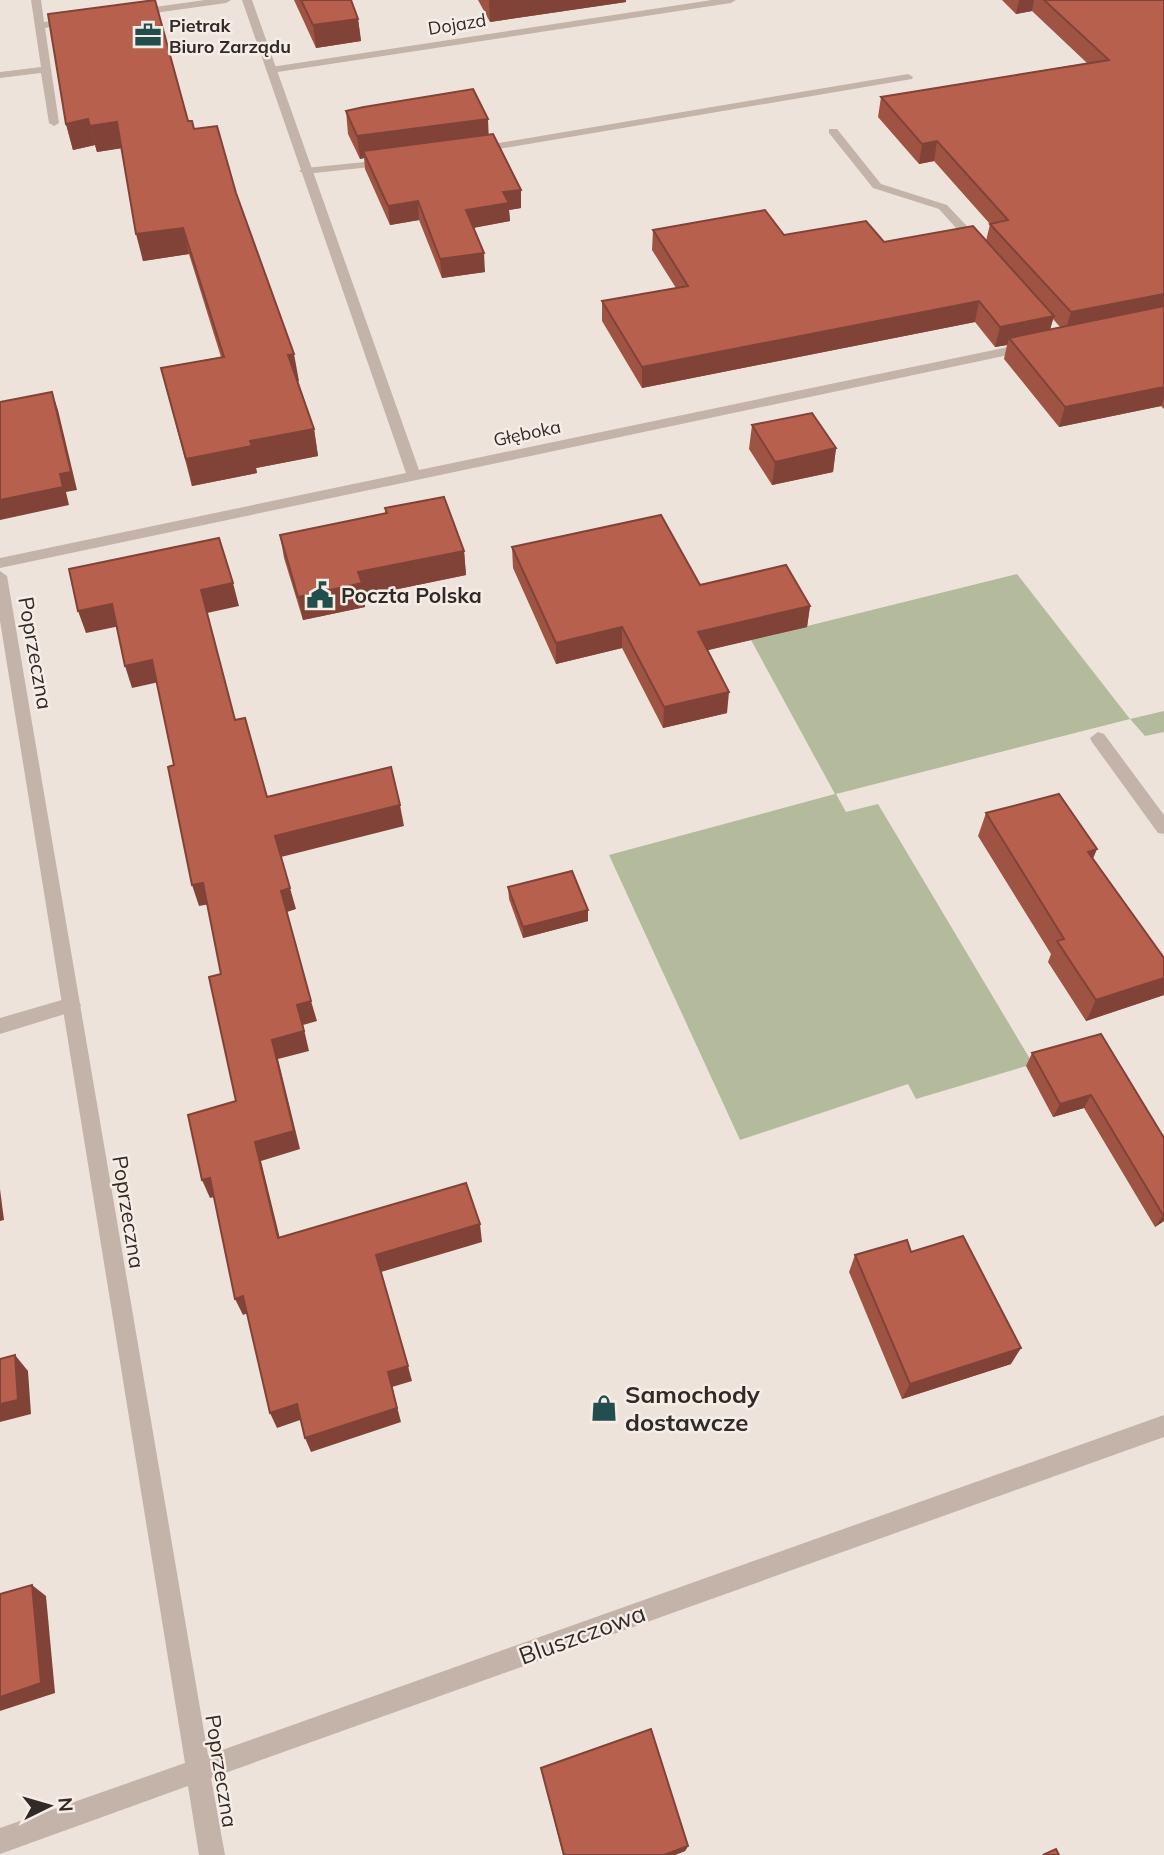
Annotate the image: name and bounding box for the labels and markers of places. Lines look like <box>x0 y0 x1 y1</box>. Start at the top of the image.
place label: Pietrak Biuro Zarządu <box>169 14 291 58</box>
office icon: Pietrak Biuro Zarządu <box>133 20 163 50</box>
public building icon: Poczta Polska <box>305 580 335 610</box>
place label: Poczta Polska <box>341 582 482 608</box>
place label: Samochody dostawcze <box>625 1379 761 1437</box>
shop icon: Samochody dostawcze <box>589 1393 619 1423</box>

